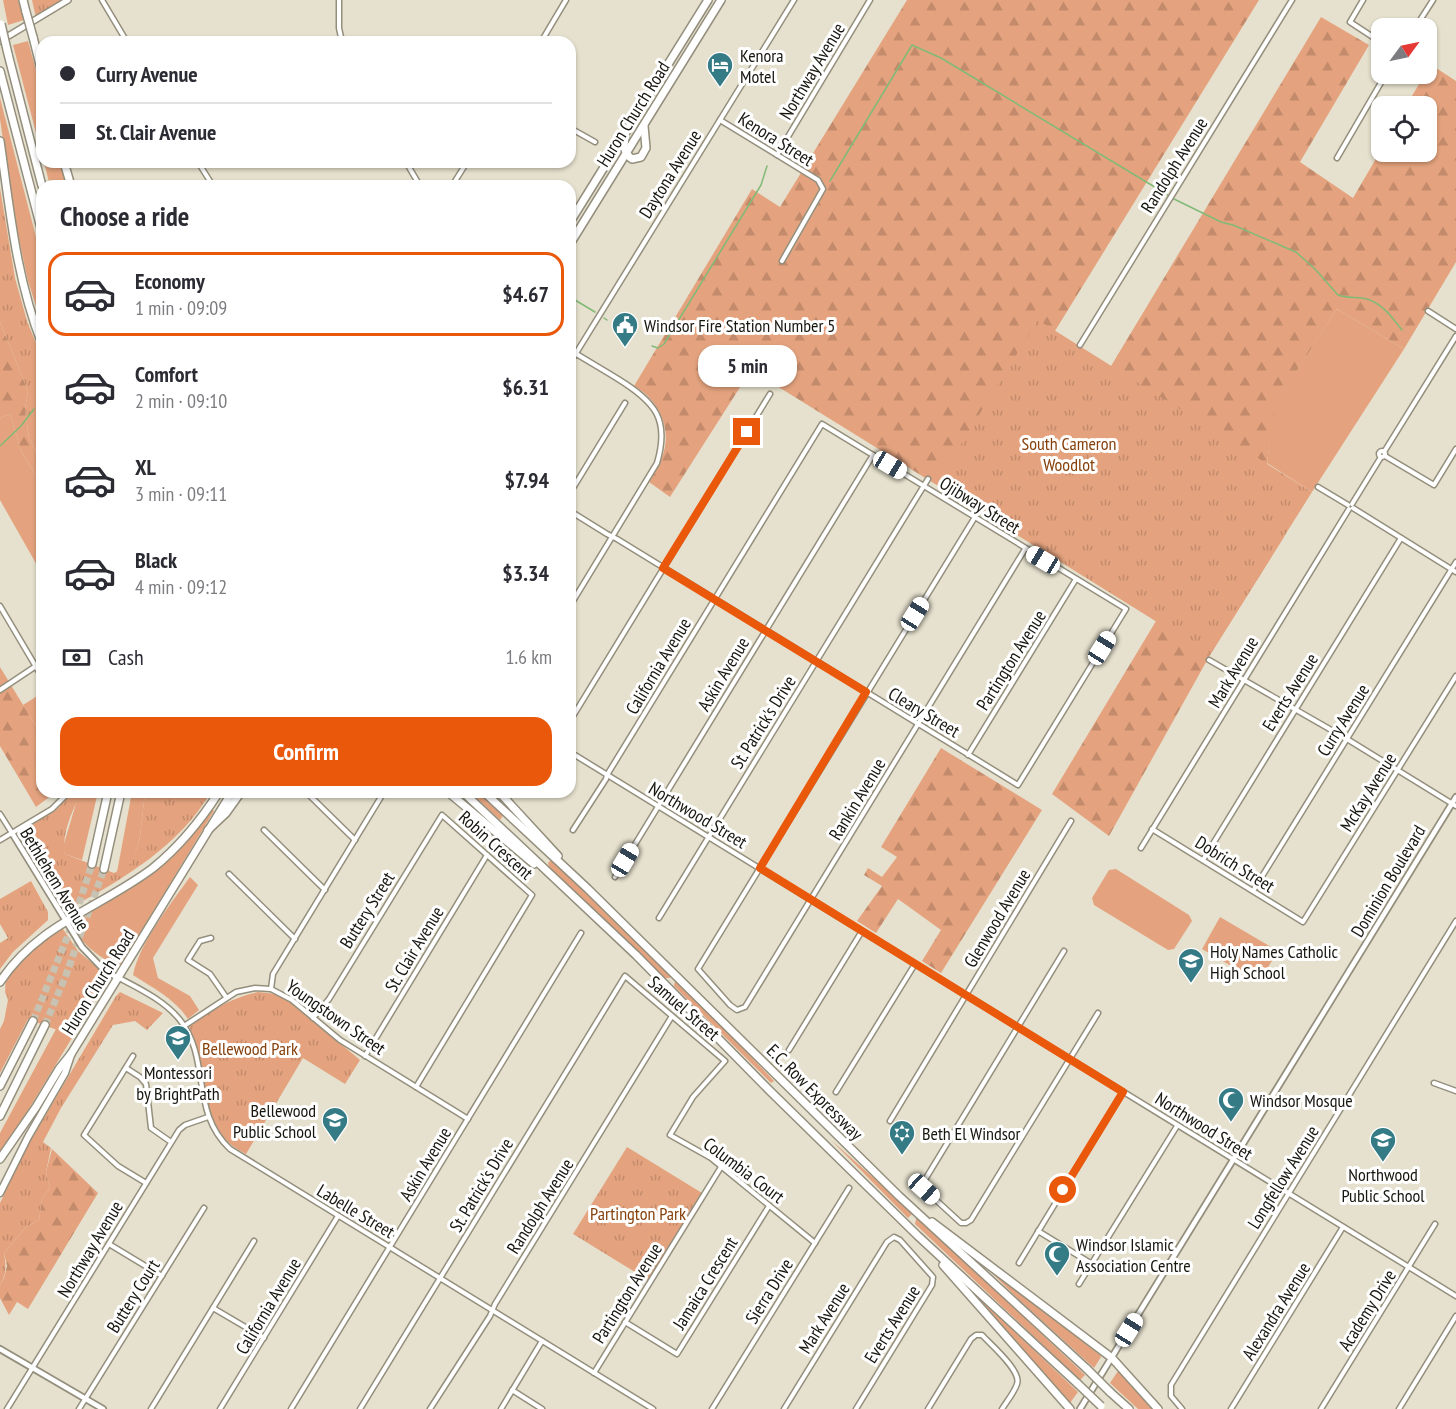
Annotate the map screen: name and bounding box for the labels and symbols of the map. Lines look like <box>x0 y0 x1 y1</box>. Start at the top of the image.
north arrow <box>1371 18 1437 84</box>
street label: Northway Avenue <box>774 19 850 123</box>
place label: Kenora Motel <box>740 44 783 88</box>
hotel icon: Kenora Motel <box>705 50 735 88</box>
street label: Huron Church Road <box>592 57 674 171</box>
street label: Kenora Street <box>734 107 818 171</box>
street label: Randolph Avenue <box>1136 113 1212 217</box>
street label: Daytona Avenue <box>634 126 706 222</box>
public building icon: Windsor Fire Station Number 5 <box>610 310 640 348</box>
place label: Windsor Fire Station Number 5 <box>644 314 835 337</box>
callout: 5 min <box>698 345 796 387</box>
route end <box>733 418 760 445</box>
park label: South Cameron Woodlot <box>1022 432 1116 476</box>
car <box>870 448 910 482</box>
street label: Ojibway Street <box>936 471 1024 539</box>
car <box>1023 543 1063 577</box>
car <box>898 594 932 634</box>
street label: Partington Avenue <box>971 606 1051 714</box>
street label: California Avenue <box>620 614 696 718</box>
car <box>1085 628 1119 668</box>
street label: Mark Avenue <box>1203 632 1263 712</box>
street label: Askin Avenue <box>692 633 754 715</box>
street label: Everts Avenue <box>1257 649 1323 735</box>
street label: St. Patrick's Drive <box>725 671 801 773</box>
street label: Curry Avenue <box>1312 680 1374 760</box>
street label: Cleary Street <box>884 682 964 742</box>
street label: McKay Avenue <box>1335 748 1401 836</box>
street label: Rankin Avenue <box>824 754 890 844</box>
street label: Northwood Street <box>645 777 751 853</box>
street label: Robin Crescent <box>454 806 538 884</box>
street label: Dominion Boulevard <box>1346 821 1430 941</box>
street label: Bethlehem Avenue <box>15 823 95 935</box>
street label: Dobrich Street <box>1191 831 1279 897</box>
car <box>608 840 642 880</box>
street label: Glenwood Avenue <box>959 864 1035 972</box>
street label: Buttery Street <box>335 868 399 952</box>
street label: St. Clair Avenue <box>379 902 449 996</box>
street label: Huron Church Road <box>57 925 139 1039</box>
place label: Holy Names Catholic High School <box>1210 940 1339 984</box>
school or university icon: Holy Names Catholic High School <box>1176 946 1206 984</box>
street label: Samuel Street <box>644 971 724 1045</box>
street label: Youngstown Street <box>282 974 390 1060</box>
school or university icon: Montessori by BrightPath <box>163 1023 193 1061</box>
park label: Bellewood Park <box>202 1037 298 1060</box>
street label: E.C. Row Expressway <box>762 1039 868 1145</box>
place label: Montessori by BrightPath <box>136 1061 220 1105</box>
mosque icon: Windsor Mosque <box>1216 1085 1246 1123</box>
street label: Northwood Street <box>1151 1087 1257 1165</box>
place label: Windsor Mosque <box>1250 1089 1353 1112</box>
place label: Bellewood Public School <box>233 1099 317 1143</box>
school or university icon: Bellewood Public School <box>320 1105 350 1143</box>
synagogue icon: Beth El Windsor <box>887 1118 917 1156</box>
street label: Longfellow Avenue <box>1242 1121 1324 1233</box>
place label: Beth El Windsor <box>922 1122 1021 1145</box>
street label: Askin Avenue <box>394 1123 456 1205</box>
school or university icon: Northwood Public School <box>1368 1125 1398 1163</box>
street label: Columbia Court <box>699 1132 789 1208</box>
street label: St. Patrick's Drive <box>444 1134 518 1236</box>
street label: Randolph Avenue <box>502 1154 578 1258</box>
place label: Northwood Public School <box>1341 1163 1425 1207</box>
car <box>905 1170 943 1208</box>
route start <box>1049 1176 1076 1203</box>
street label: Labelle Street <box>313 1179 399 1243</box>
street label: Northway Avenue <box>52 1197 128 1301</box>
park label: Partington Park <box>590 1202 686 1225</box>
street label: Jamaica Crescent <box>667 1232 743 1334</box>
place label: Windsor Islamic Association Centre <box>1076 1233 1191 1277</box>
street label: Partington Avenue <box>587 1239 667 1347</box>
mosque icon: Windsor Islamic Association Centre <box>1042 1239 1072 1277</box>
street label: California Avenue <box>230 1254 306 1358</box>
street label: Sierra Drive <box>740 1254 798 1328</box>
street label: Buttery Court <box>101 1255 165 1337</box>
street label: Alexandra Avenue <box>1237 1258 1315 1364</box>
street label: Academy Drive <box>1333 1265 1401 1355</box>
street label: Mark Avenue <box>793 1278 855 1358</box>
street label: Everts Avenue <box>859 1281 925 1367</box>
car <box>1112 1310 1146 1350</box>

